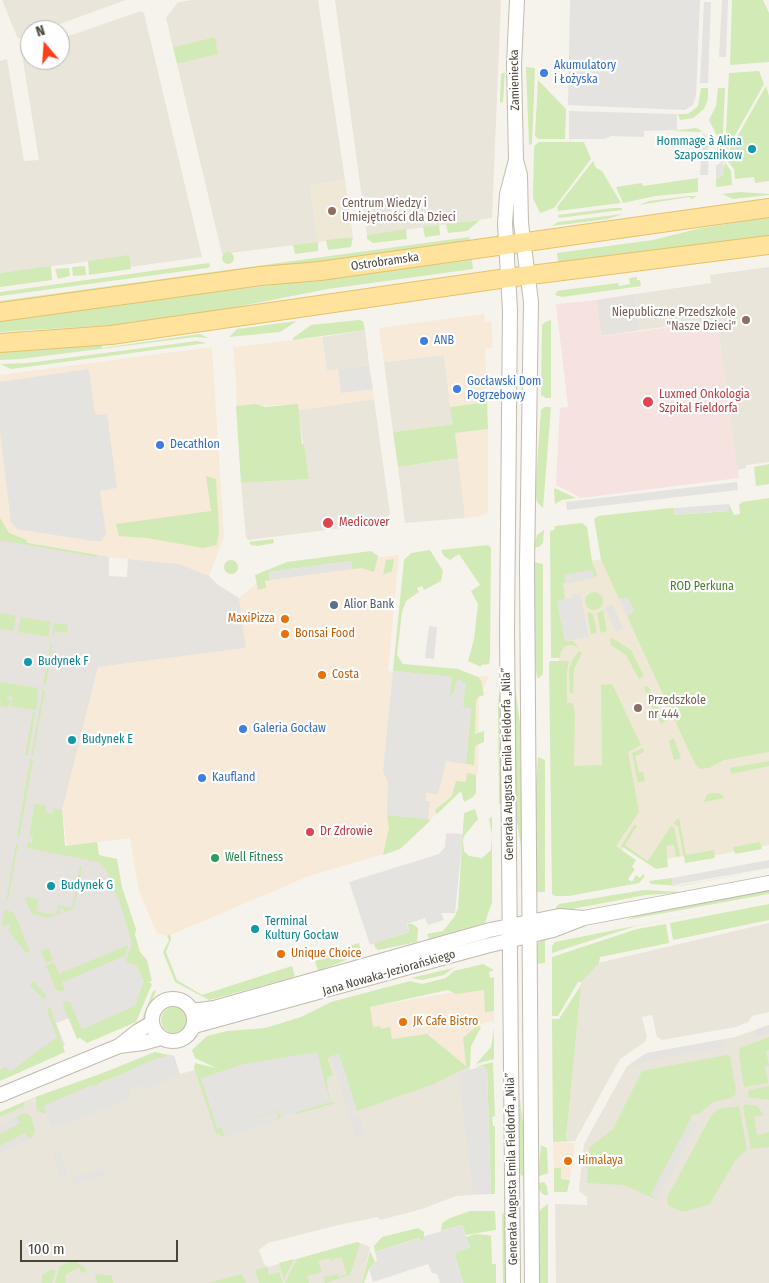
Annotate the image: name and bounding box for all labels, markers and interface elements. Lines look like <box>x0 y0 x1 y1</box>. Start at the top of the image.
north arrow <box>20 20 70 70</box>
text: N <box>34 22 47 41</box>
street label: Zamieniecka <box>507 49 523 111</box>
place label: Akumulatory i Łożyska <box>554 59 616 87</box>
marker: Akumulatory i Łożyska <box>538 67 550 79</box>
place label: Hommage à Alina Szaposznikow <box>657 135 742 163</box>
marker: Hommage à Alina Szaposznikow <box>746 143 758 155</box>
place label: Centrum Wiedzy i Umiejętności dla Dzieci <box>342 197 456 225</box>
marker: Centrum Wiedzy i Umiejętności dla Dzieci <box>326 205 338 217</box>
street label: Ostrobramska <box>350 250 420 274</box>
place label: Niepubliczne Przedszkole "Nasze Dzieci" <box>612 306 736 334</box>
marker: Niepubliczne Przedszkole "Nasze Dzieci" <box>740 314 752 326</box>
place label: ANB <box>434 334 454 348</box>
marker: ANB <box>418 335 430 347</box>
place label: Gocławski Dom Pogrzebowy <box>467 375 541 403</box>
marker: Gocławski Dom Pogrzebowy <box>451 383 463 395</box>
place label: Luxmed Onkologia Szpital Fieldorfa <box>659 388 750 416</box>
marker: Luxmed Onkologia Szpital Fieldorfa <box>641 395 655 409</box>
place label: Decathlon <box>170 438 220 452</box>
marker: Decathlon <box>154 439 166 451</box>
marker: Medicover <box>321 516 335 530</box>
place label: Medicover <box>339 516 389 530</box>
park label: ROD Perkuna <box>670 580 734 594</box>
place label: Alior Bank <box>344 598 394 612</box>
marker: Alior Bank <box>328 599 340 611</box>
place label: MaxiPizza <box>228 612 275 626</box>
marker: MaxiPizza <box>279 613 291 625</box>
place label: Bonsai Food <box>295 627 355 641</box>
marker: Bonsai Food <box>279 628 291 640</box>
place label: Budynek F <box>38 655 89 669</box>
marker: Budynek F <box>22 656 34 668</box>
place label: Costa <box>332 668 359 682</box>
street label: Generała Augusta Emila Fieldorfa „Nila” <box>499 668 517 860</box>
marker: Costa <box>316 669 328 681</box>
place label: Przedszkole nr 444 <box>648 694 706 722</box>
marker: Przedszkole nr 444 <box>632 702 644 714</box>
place label: Galeria Gocław <box>253 722 326 736</box>
marker: Galeria Gocław <box>237 723 249 735</box>
place label: Budynek E <box>82 733 133 747</box>
marker: Budynek E <box>66 734 78 746</box>
place label: Kaufland <box>212 771 256 785</box>
marker: Kaufland <box>196 772 208 784</box>
place label: Dr Zdrowie <box>320 825 373 839</box>
marker: Dr Zdrowie <box>304 826 316 838</box>
place label: Well Fitness <box>225 851 283 865</box>
marker: Well Fitness <box>209 852 221 864</box>
place label: Budynek G <box>61 879 113 893</box>
marker: Budynek G <box>45 880 57 892</box>
place label: Terminal Kultury Gocław <box>265 915 338 943</box>
marker: Terminal Kultury Gocław <box>249 923 261 935</box>
place label: Unique Choice <box>291 947 361 961</box>
street label: Jana Nowaka-Jeziorańskiego <box>321 947 457 999</box>
marker: Unique Choice <box>275 948 287 960</box>
place label: JK Cafe Bistro <box>413 1015 478 1029</box>
marker: JK Cafe Bistro <box>397 1016 409 1028</box>
street label: Generała Augusta Emila Fieldorfa „Nila” <box>503 1073 521 1265</box>
place label: Himalaya <box>578 1154 623 1168</box>
marker: Himalaya <box>562 1155 574 1167</box>
scale bar <box>22 1230 180 1262</box>
text: 100 m <box>28 1240 65 1258</box>

